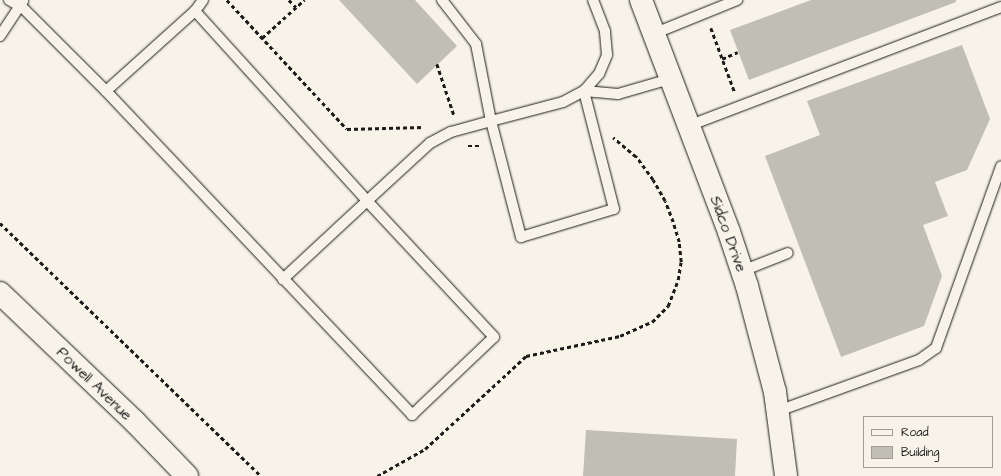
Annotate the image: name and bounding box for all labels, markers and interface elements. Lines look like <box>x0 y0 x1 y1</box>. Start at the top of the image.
street label: Sidco Drive <box>706 193 750 275</box>
street label: Powell Avenue <box>53 344 135 424</box>
legend <box>863 416 993 468</box>
text: Road <box>901 424 929 441</box>
text: Building <box>901 444 939 461</box>

